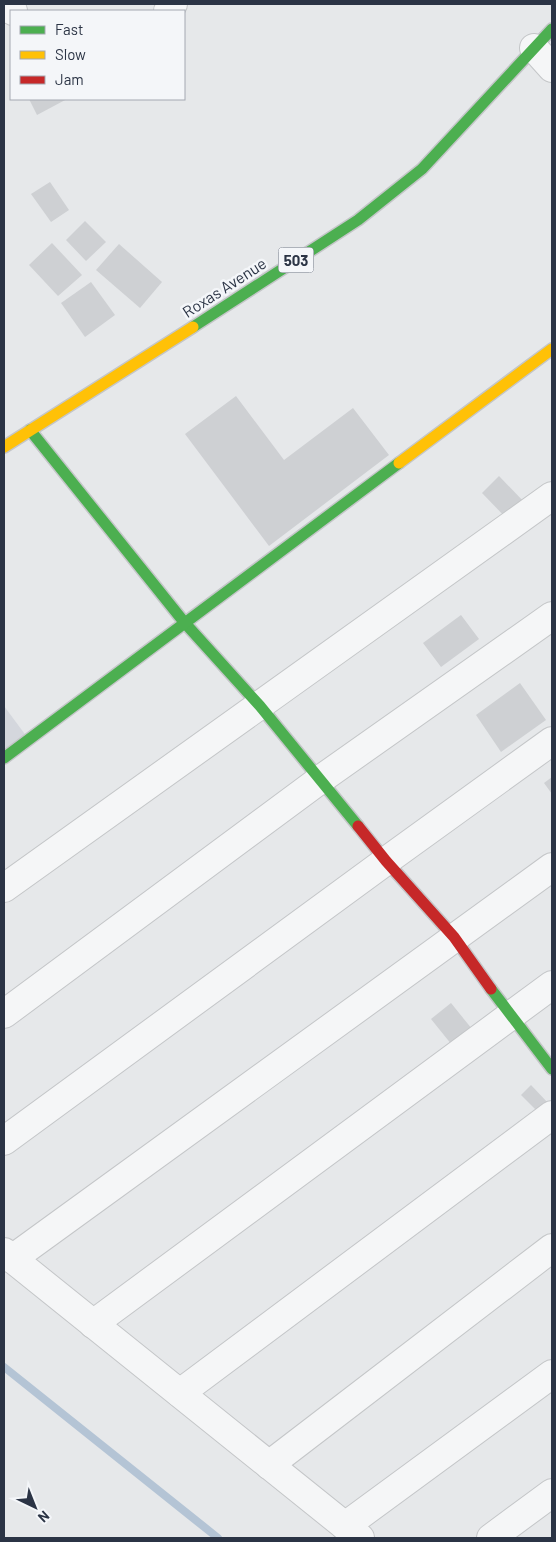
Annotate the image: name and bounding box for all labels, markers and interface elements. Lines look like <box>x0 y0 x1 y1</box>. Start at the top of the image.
legend <box>10 10 185 100</box>
text: Fast <box>55 20 83 38</box>
text: Slow <box>55 45 86 63</box>
text: Jam <box>55 70 84 88</box>
road number: 503 <box>278 248 314 272</box>
street label: Roxas Avenue <box>179 253 269 321</box>
north arrow <box>10 1482 60 1532</box>
text: N <box>35 1507 53 1526</box>

